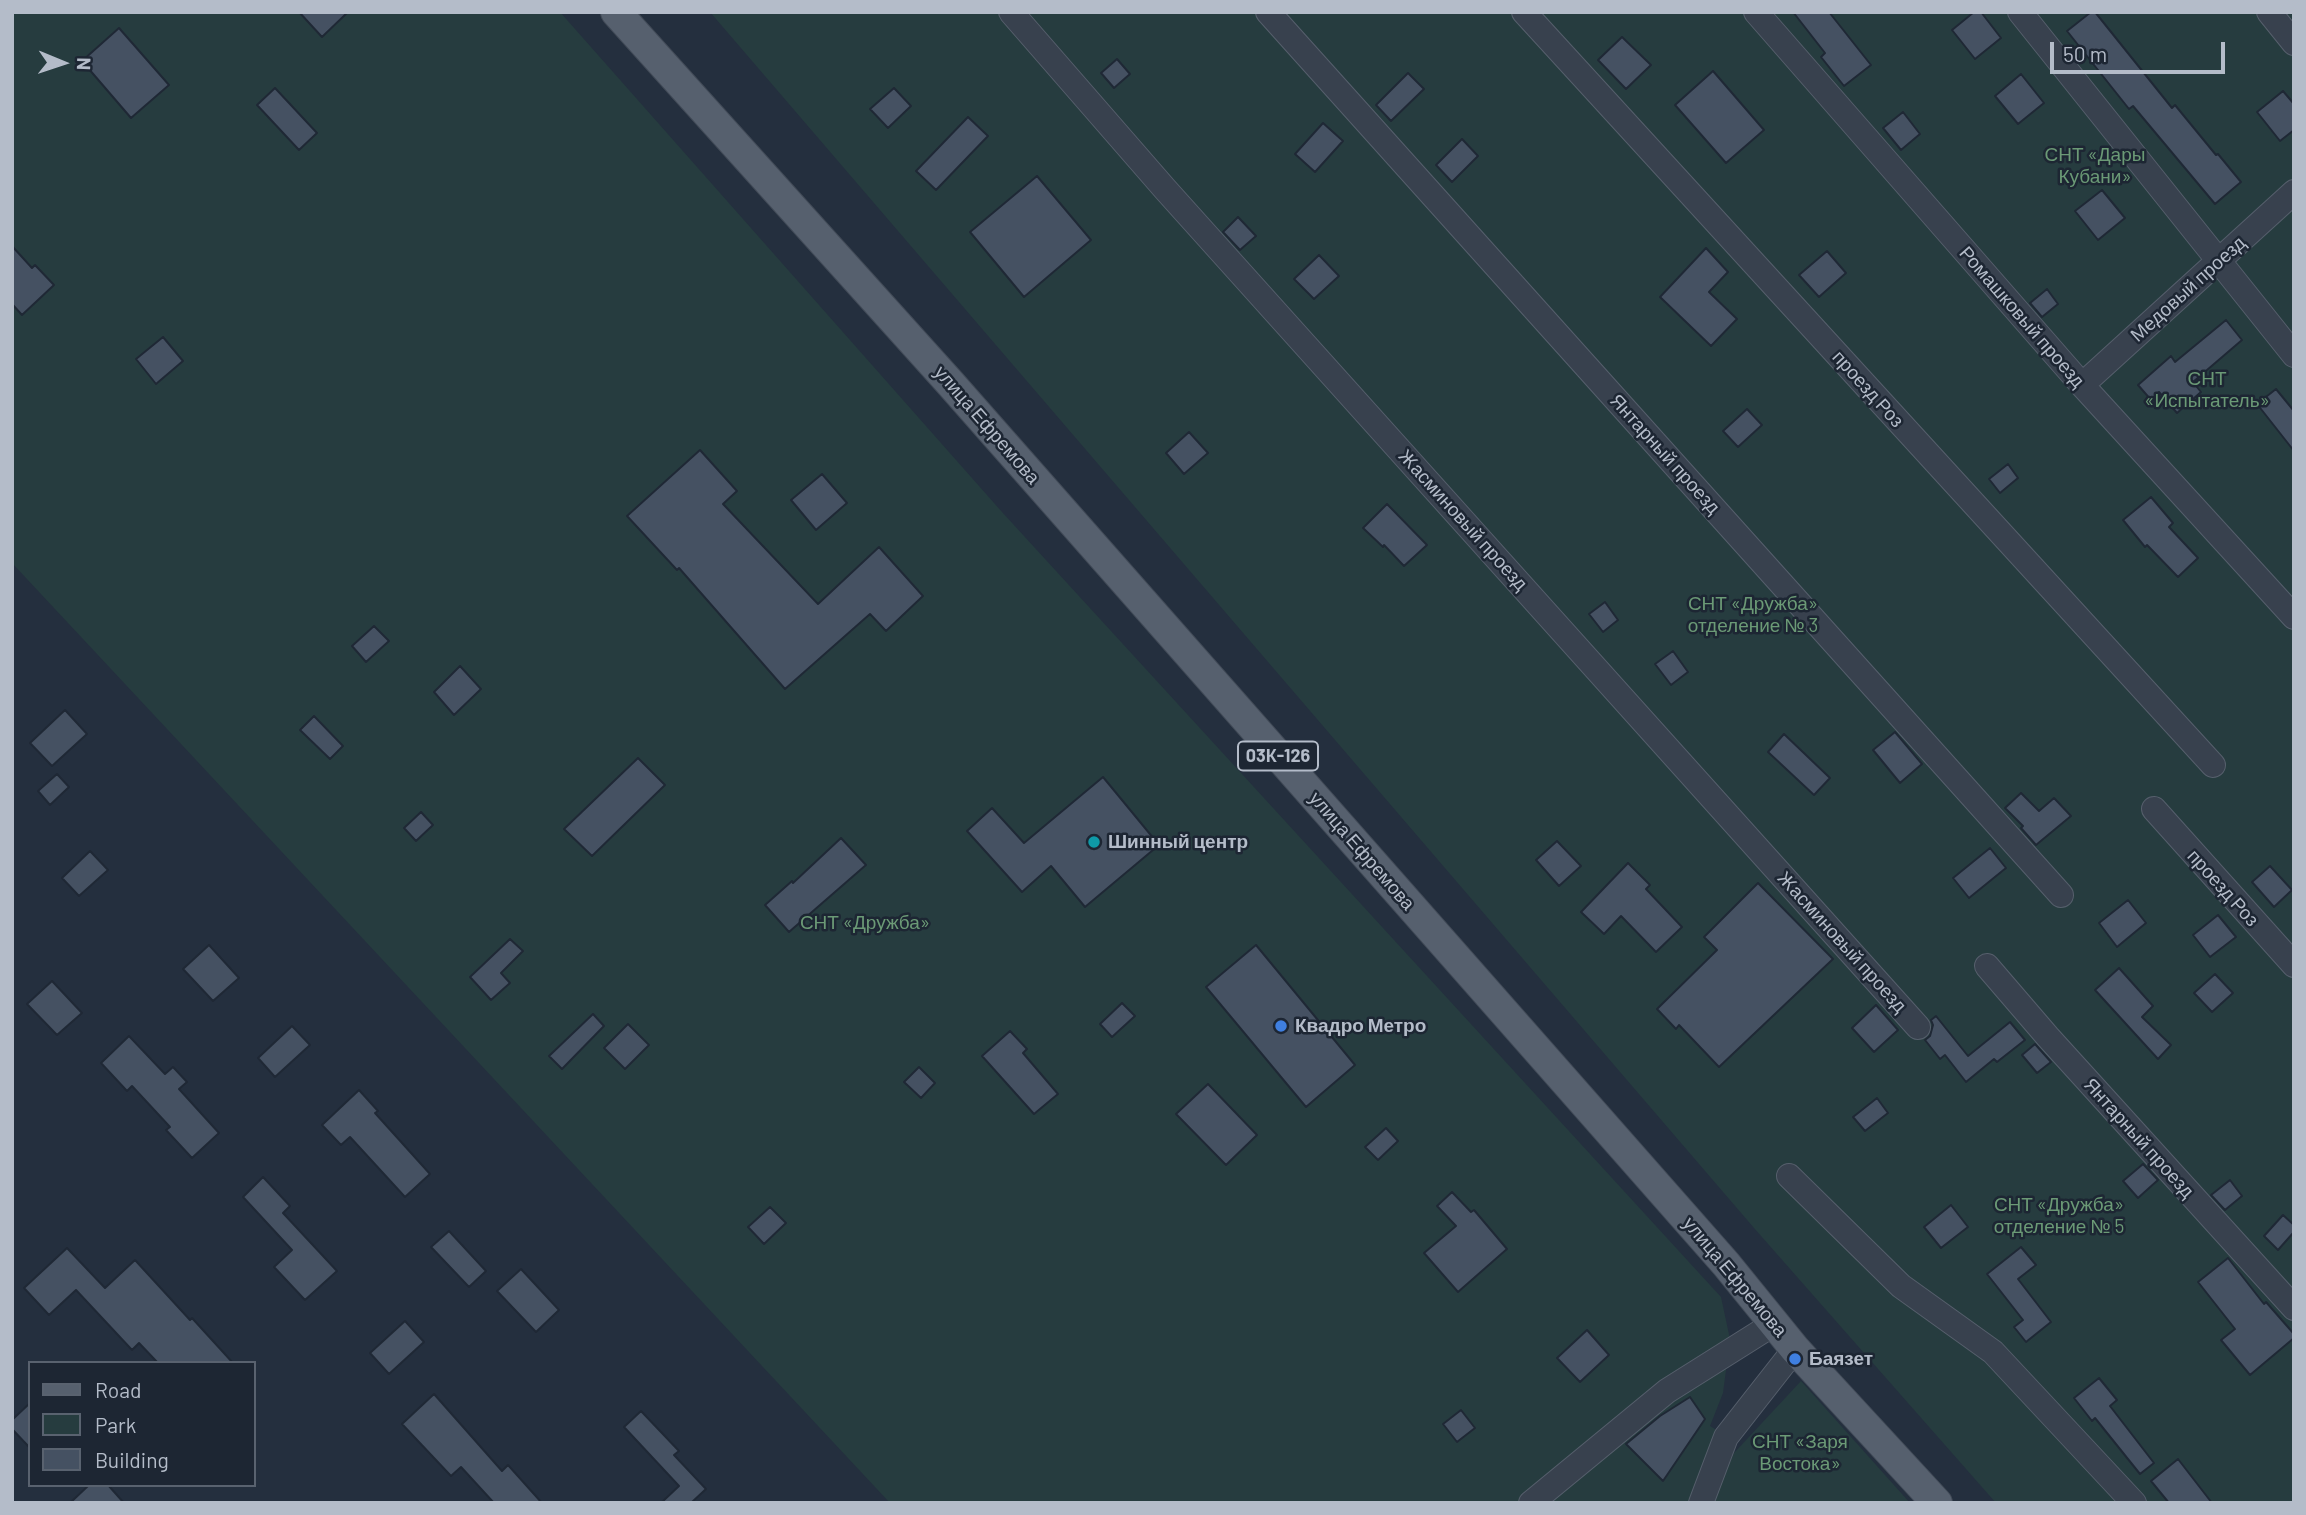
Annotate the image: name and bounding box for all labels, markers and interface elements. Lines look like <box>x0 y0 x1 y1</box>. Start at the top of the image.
north arrow <box>28 28 98 98</box>
scale bar <box>2054 28 2229 72</box>
text: 50 m <box>2063 41 2107 66</box>
text: N <box>73 57 96 70</box>
park label: СНТ «Дары Кубани» <box>2045 144 2145 188</box>
street label: Медовый проезд <box>2126 231 2250 347</box>
street label: Ромашковый проезд <box>1955 242 2089 392</box>
street label: проезд Роз <box>1828 346 1908 432</box>
street label: улица Ефремова <box>929 361 1045 489</box>
park label: СНТ «Испытатель» <box>2144 368 2270 412</box>
street label: Янтарный проезд <box>1605 389 1725 519</box>
street label: Жасминовый проезд <box>1394 445 1532 595</box>
park label: СНТ «Дружба» отделение № 3 <box>1688 593 1818 637</box>
road number: 03К-126 <box>1238 742 1318 770</box>
street label: улица Ефремова <box>1304 787 1420 915</box>
place label: Шинный центр <box>1108 831 1248 853</box>
marker: Шинный центр <box>1086 834 1102 850</box>
street label: проезд Роз <box>2183 845 2263 931</box>
street label: Жасминовый проезд <box>1773 867 1911 1017</box>
park label: СНТ «Дружба» <box>800 912 930 934</box>
place label: Квадро Метро <box>1295 1015 1426 1037</box>
marker: Квадро Метро <box>1273 1018 1289 1034</box>
street label: Янтарный проезд <box>2079 1073 2199 1203</box>
park label: СНТ «Дружба» отделение № 5 <box>1994 1194 2124 1238</box>
street label: улица Ефремова <box>1678 1212 1792 1342</box>
place label: Баязет <box>1809 1348 1873 1370</box>
marker: Баязет <box>1787 1351 1803 1367</box>
legend <box>28 1361 256 1487</box>
text: Road <box>95 1377 141 1402</box>
text: Park <box>95 1412 136 1437</box>
park label: СНТ «Заря Востока» <box>1752 1431 1848 1475</box>
text: Building <box>95 1447 169 1472</box>

